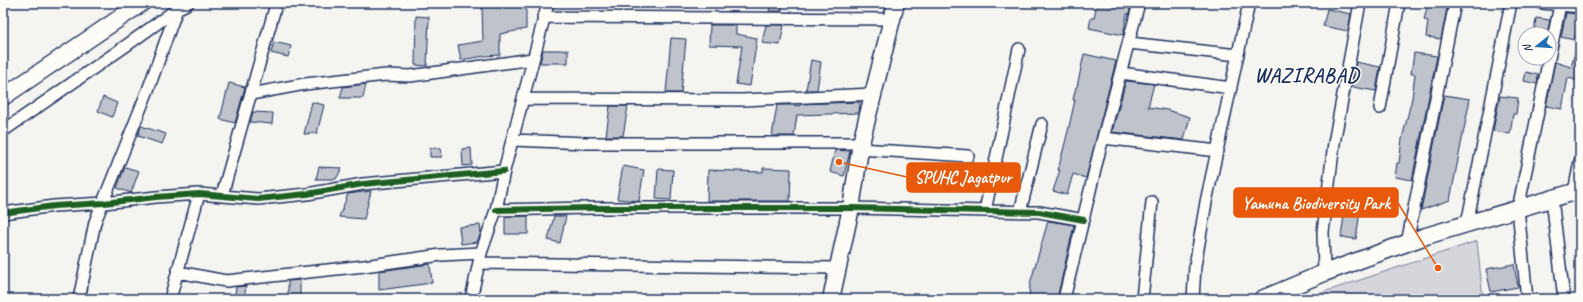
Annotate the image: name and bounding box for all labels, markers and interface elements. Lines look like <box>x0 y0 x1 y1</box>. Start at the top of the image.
north arrow <box>1517 26 1557 66</box>
text: N <box>1519 42 1535 54</box>
district label: WAZIRABAD <box>1255 63 1361 88</box>
callout: SPUHC Jagatpur <box>907 163 1020 192</box>
text: SPUHC Jagatpur <box>914 167 1013 188</box>
callout: Yamuna Biodiversity Park <box>1234 188 1398 217</box>
text: Yamuna Biodiversity Park <box>1242 193 1392 214</box>

